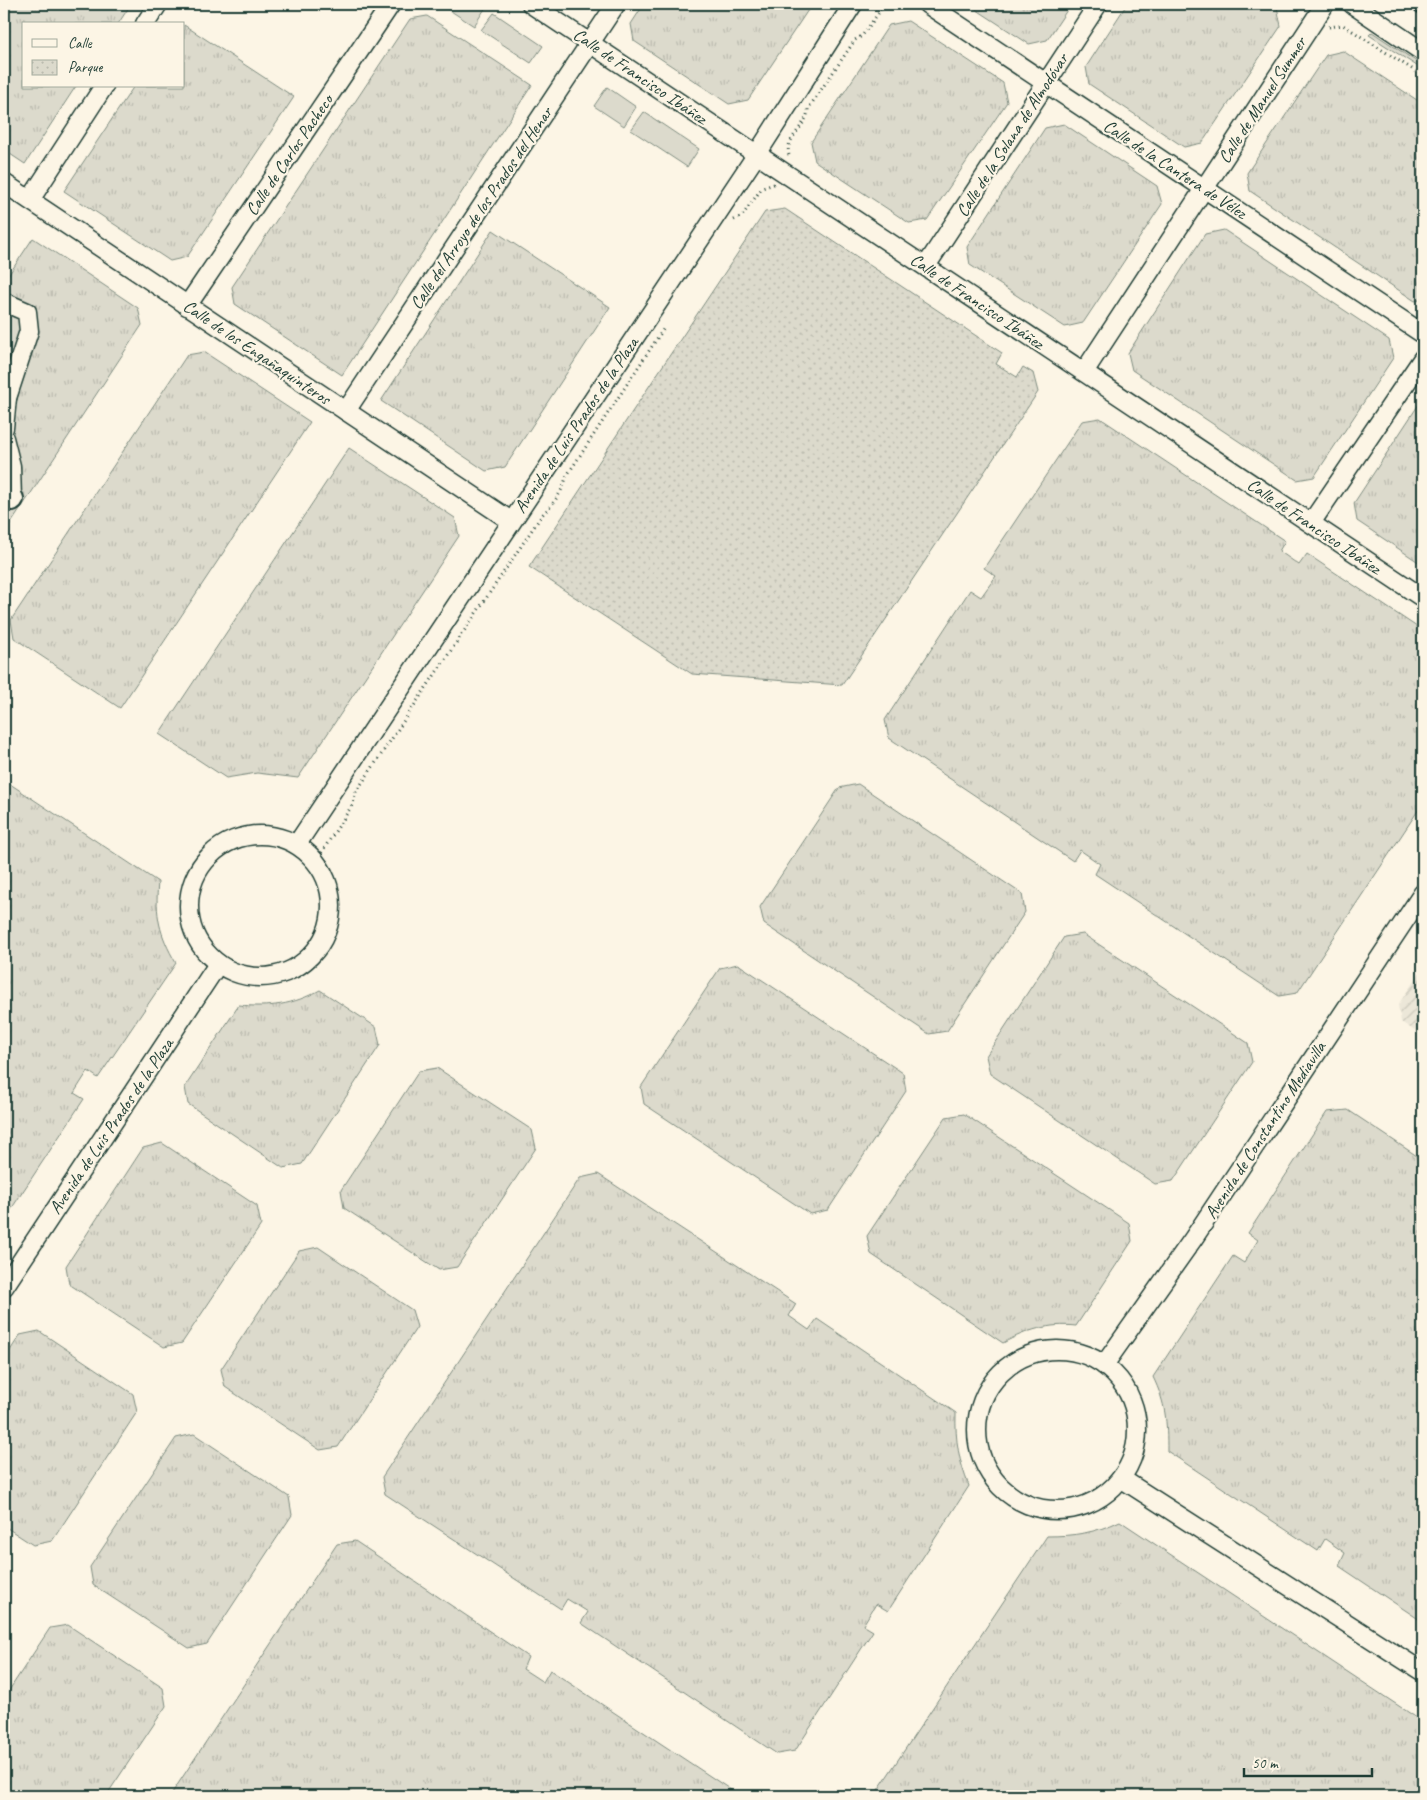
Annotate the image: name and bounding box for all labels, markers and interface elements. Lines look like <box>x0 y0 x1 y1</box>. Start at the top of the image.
legend <box>22 22 185 88</box>
street label: Calle de Francisco Ibáñez <box>569 23 713 130</box>
street label: Calle de Manuel Summer <box>1213 31 1312 167</box>
text: Calle <box>68 34 93 53</box>
street label: Calle de la Solana de Almodóvar <box>951 48 1074 221</box>
text: Parque <box>68 58 104 77</box>
street label: Calle de Carlos Pacheco <box>240 89 339 220</box>
street label: Calle del Arroyo de los Prados del Henar <box>405 101 558 313</box>
street label: Calle de la Cantera de Vélez <box>1099 115 1253 225</box>
street label: Calle de Francisco Ibáñez <box>906 248 1050 355</box>
street label: Calle de los Engañaquinteros <box>179 295 336 410</box>
street label: Avenida de Luis Prados de la Plaza <box>509 332 644 517</box>
street label: Calle de Francisco Ibáñez <box>1243 473 1387 580</box>
street label: Avenida de Luis Prados de la Plaza <box>44 1033 179 1218</box>
street label: Avenida de Constantino Mediavilla <box>1199 1036 1331 1223</box>
scale bar <box>1244 1745 1372 1777</box>
text: 50 m <box>1252 1754 1279 1773</box>

